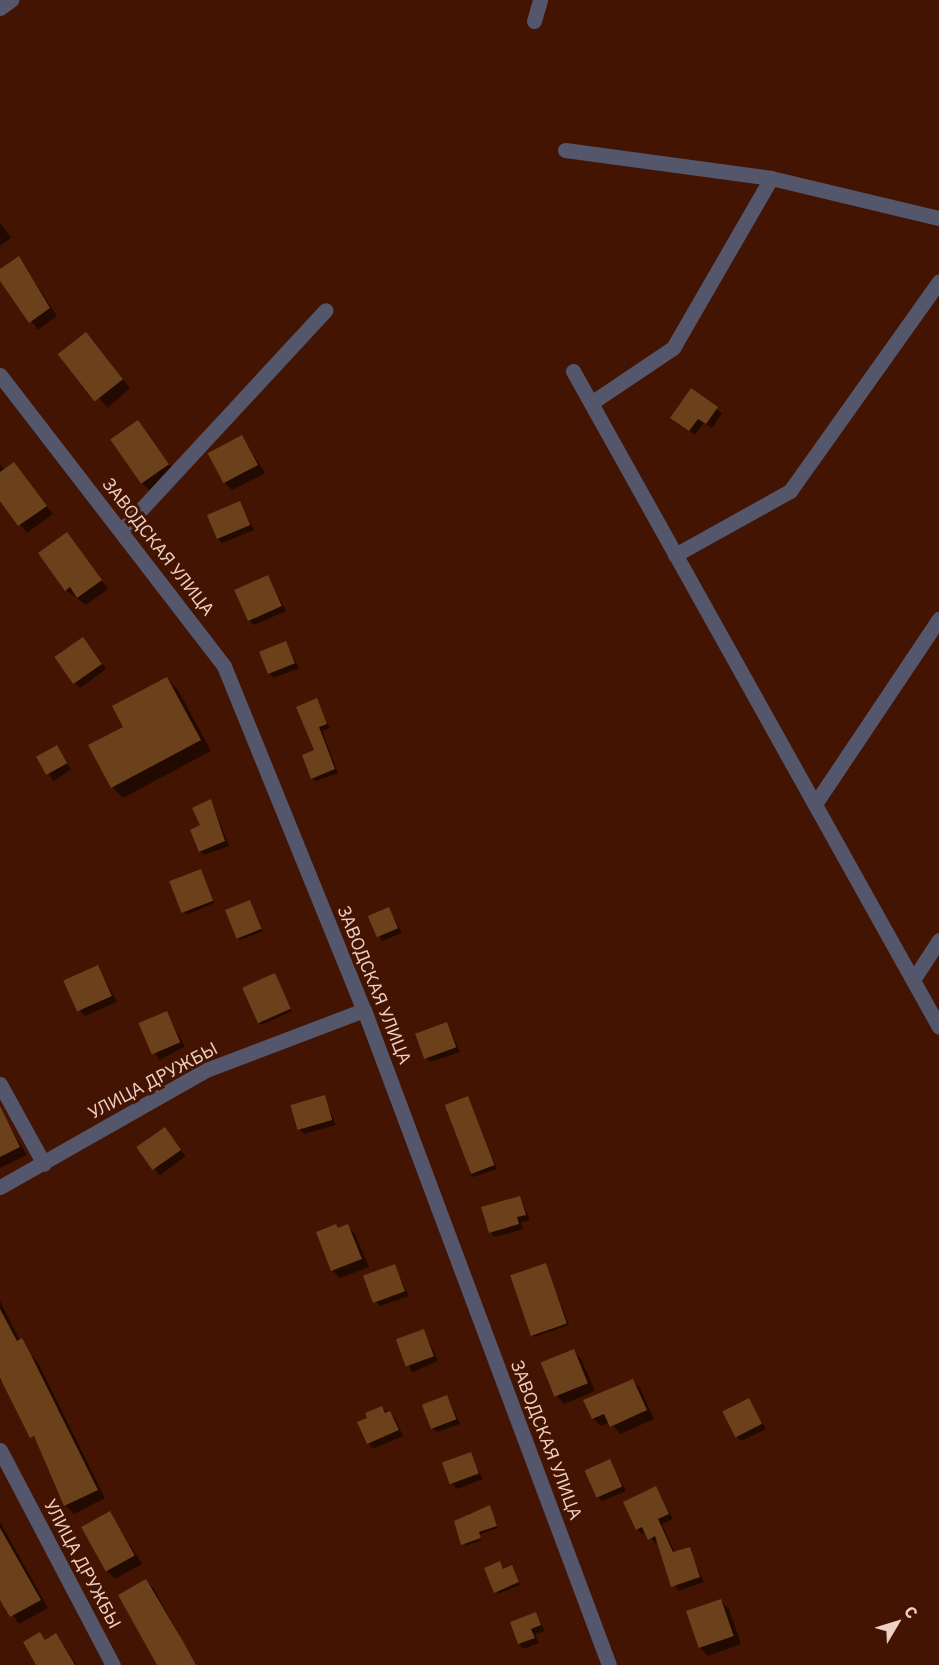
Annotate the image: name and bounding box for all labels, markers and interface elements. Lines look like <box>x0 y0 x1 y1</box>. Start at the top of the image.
street label: ЗАВОДСКАЯ УЛИЦА <box>98 474 218 620</box>
street label: ЗАВОДСКАЯ УЛИЦА <box>332 903 416 1067</box>
street label: УЛИЦА ДРУЖБЫ <box>85 1038 221 1124</box>
street label: ЗАВОДСКАЯ УЛИЦА <box>506 1357 586 1523</box>
street label: УЛИЦА ДРУЖБЫ <box>39 1496 125 1632</box>
north arrow <box>867 1593 927 1653</box>
text: С <box>900 1602 922 1622</box>

